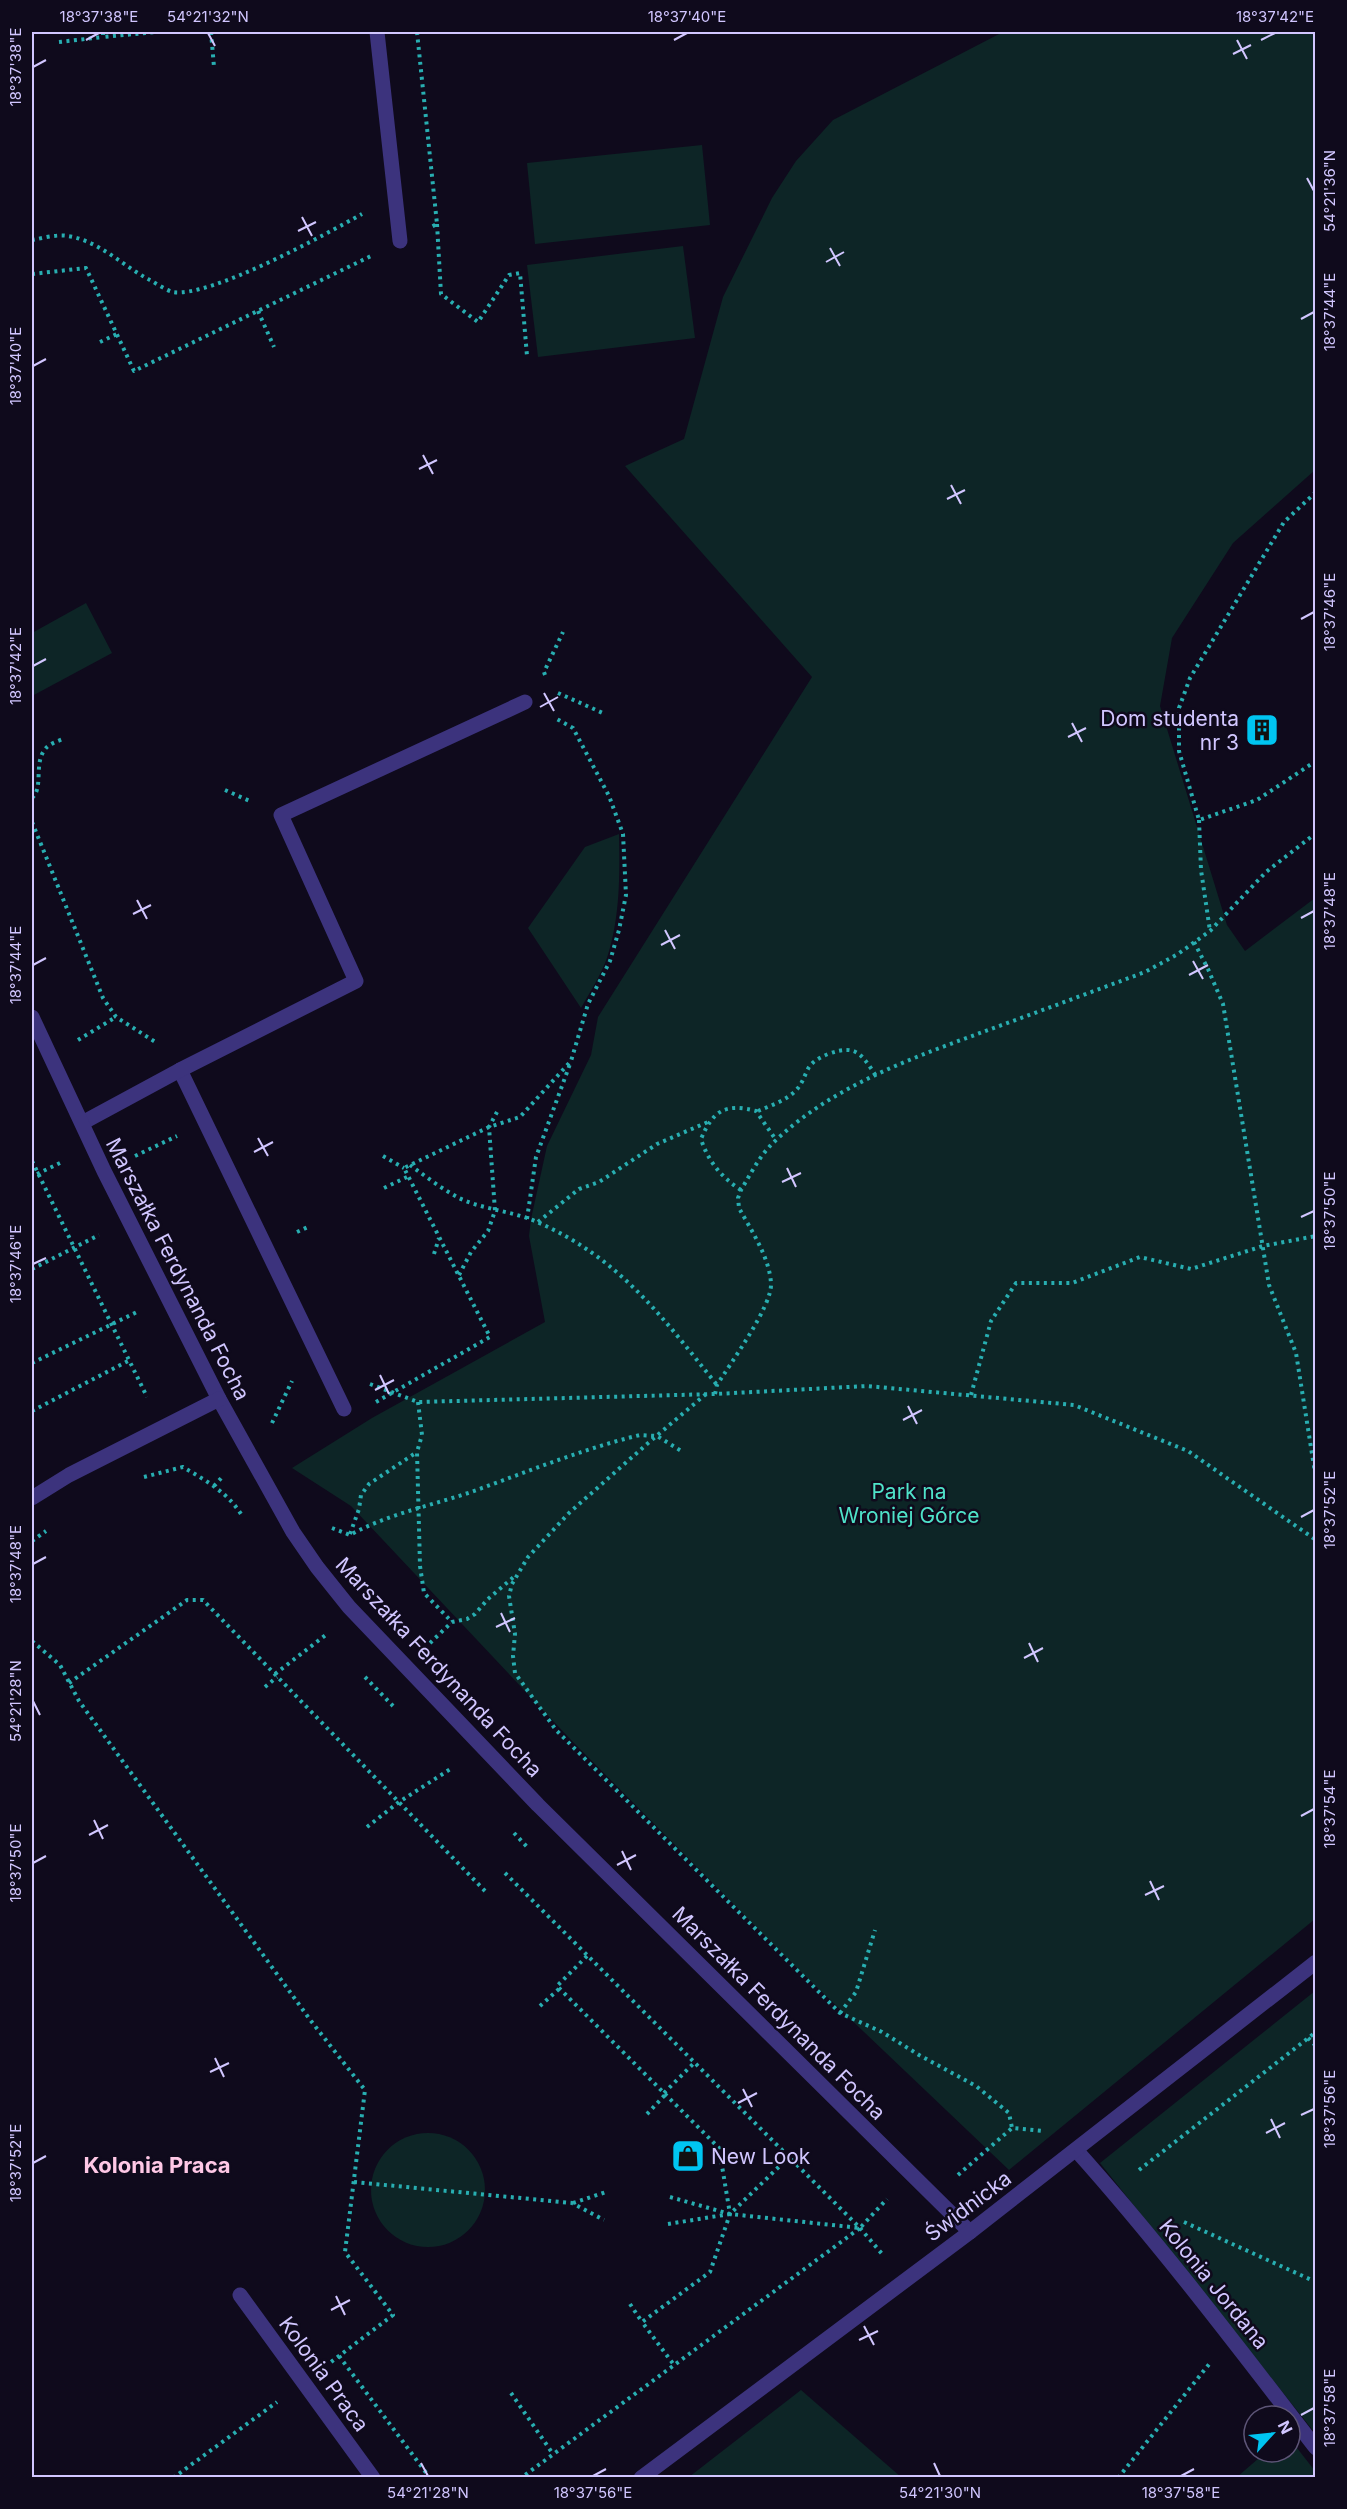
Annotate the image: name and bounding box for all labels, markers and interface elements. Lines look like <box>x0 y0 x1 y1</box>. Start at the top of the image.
text: 18°37'38"E <box>60 7 138 26</box>
text: 54°21'32"N <box>167 7 249 26</box>
text: 18°37'40"E <box>648 7 726 26</box>
text: 18°37'42"E <box>1236 7 1314 26</box>
text: 18°37'38"E <box>6 28 25 106</box>
text: 54°21'36"N <box>1320 150 1339 232</box>
text: 18°37'44"E <box>1320 273 1339 351</box>
text: 18°37'40"E <box>6 327 25 405</box>
text: 18°37'46"E <box>1320 573 1339 651</box>
text: 18°37'42"E <box>6 627 25 705</box>
place label: Dom studenta nr 3 <box>1100 706 1239 755</box>
building icon: Dom studenta nr 3 <box>1244 712 1280 748</box>
text: 18°37'48"E <box>1320 872 1339 950</box>
text: 18°37'44"E <box>6 926 25 1004</box>
street label: Marszałka Ferdynanda Focha <box>101 1134 255 1404</box>
text: 18°37'50"E <box>1320 1172 1339 1250</box>
text: 18°37'46"E <box>6 1225 25 1303</box>
text: 18°37'52"E <box>1320 1471 1339 1549</box>
park label: Park na Wroniej Górce <box>839 1479 979 1528</box>
text: 18°37'48"E <box>6 1525 25 1603</box>
street label: Marszałka Ferdynanda Focha <box>331 1552 547 1782</box>
text: 54°21'28"N <box>6 1660 25 1742</box>
text: 18°37'54"E <box>1320 1769 1339 1849</box>
text: 18°37'50"E <box>6 1824 25 1902</box>
street label: Marszałka Ferdynanda Focha <box>667 1901 891 2125</box>
text: 18°37'56"E <box>1320 2070 1339 2148</box>
text: 18°37'52"E <box>6 2124 25 2202</box>
shop icon: New Look <box>670 2138 706 2174</box>
place label: New Look <box>711 2144 811 2169</box>
district label: Kolonia Praca <box>83 2152 231 2178</box>
street label: Świdnicka <box>919 2165 1016 2247</box>
street label: Kolonia Jordana <box>1154 2214 1274 2354</box>
street label: Kolonia Praca <box>274 2312 374 2436</box>
text: 18°37'58"E <box>1320 2369 1339 2447</box>
north arrow <box>1242 2404 1302 2464</box>
text: N <box>1274 2417 1297 2437</box>
text: 54°21'28"N <box>387 2483 469 2502</box>
text: 18°37'56"E <box>554 2483 632 2502</box>
text: 54°21'30"N <box>899 2483 981 2502</box>
text: 18°37'58"E <box>1142 2483 1220 2502</box>

